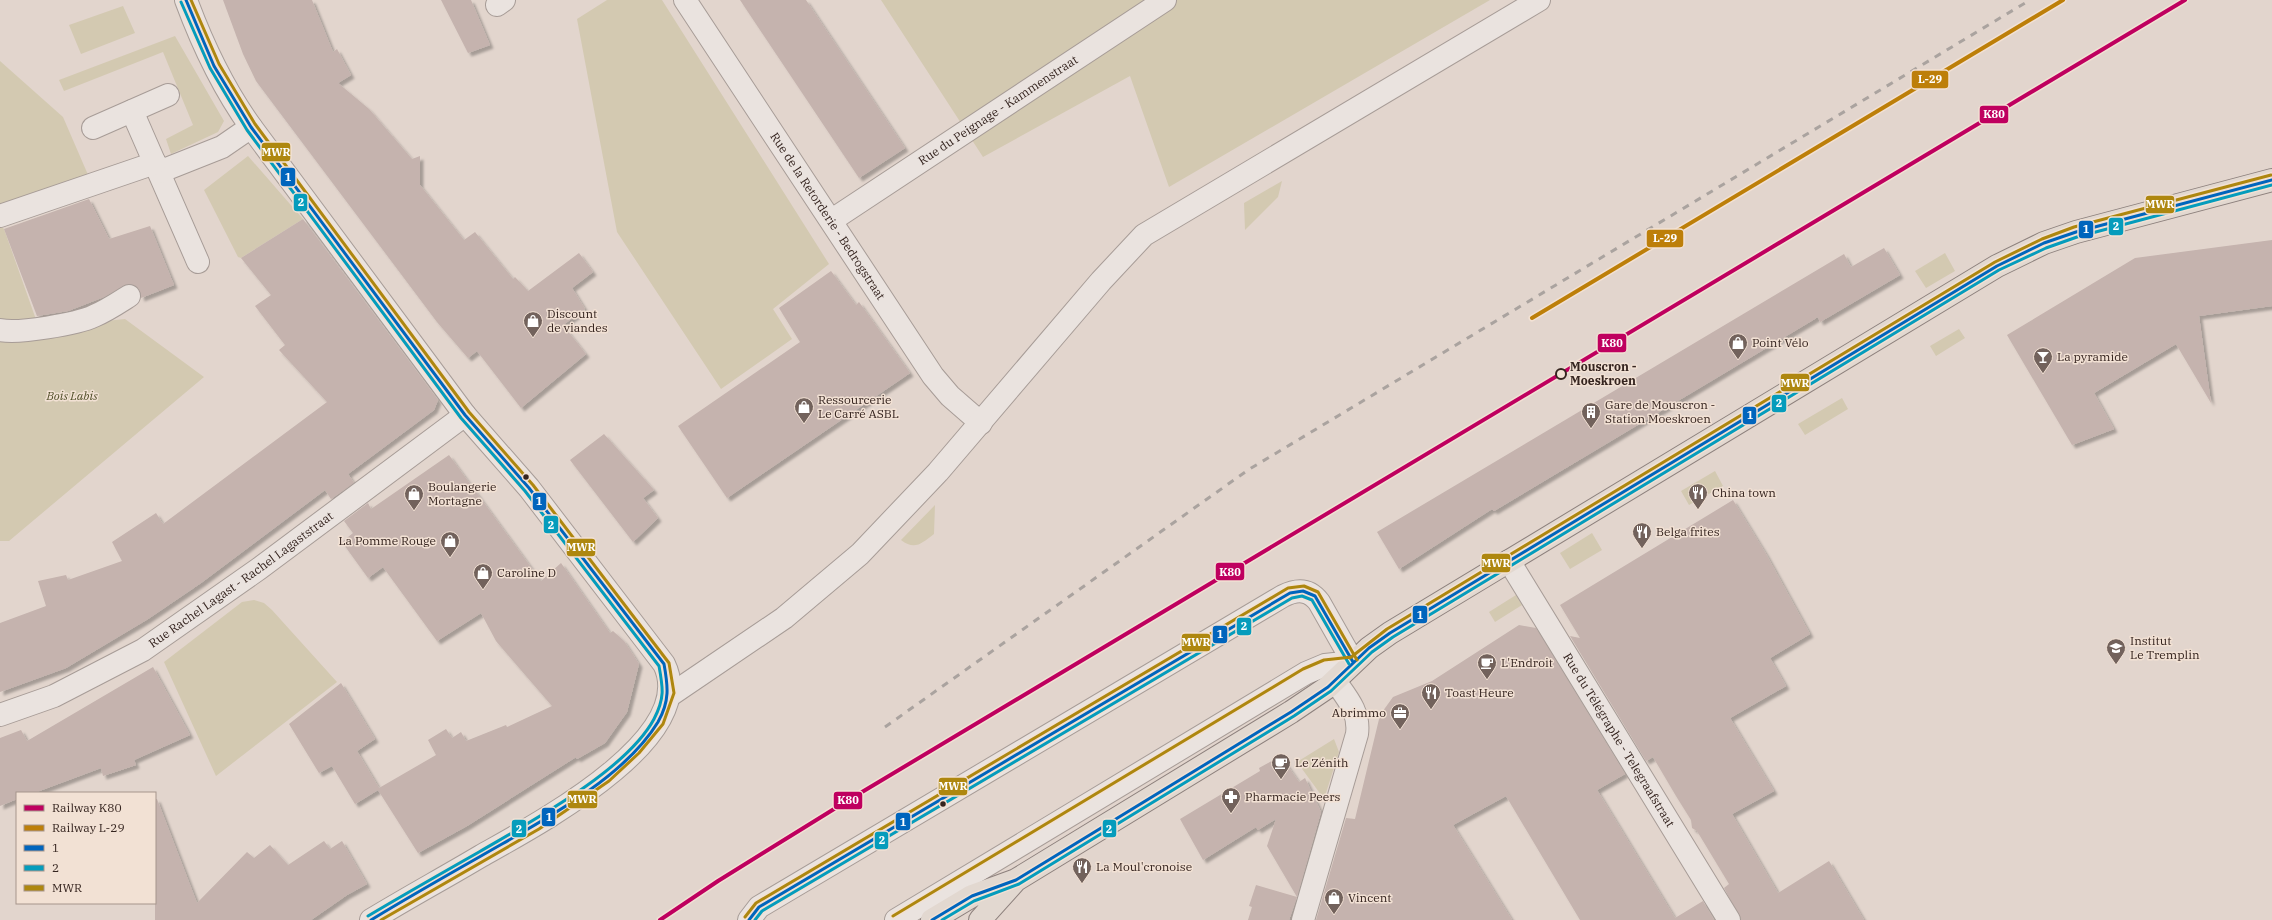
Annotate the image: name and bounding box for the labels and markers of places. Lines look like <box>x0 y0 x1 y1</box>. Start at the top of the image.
place label: Discount de viandes <box>547 306 608 335</box>
shop icon: Discount de viandes <box>522 310 544 338</box>
shop icon: Point Vélo <box>1727 332 1749 360</box>
place label: Point Vélo <box>1752 335 1809 350</box>
bar icon: La pyramide <box>2032 346 2054 374</box>
place label: La pyramide <box>2057 349 2128 364</box>
place label: Mouscron - Moeskroen <box>1570 359 1637 388</box>
marker: Mouscron - Moeskroen <box>1555 368 1567 380</box>
place label: Ressourcerie Le Carré ASBL <box>818 392 899 421</box>
shop icon: Ressourcerie Le Carré ASBL <box>793 396 815 424</box>
place label: Gare de Mouscron - Station Moeskroen <box>1605 397 1715 426</box>
building icon: Gare de Mouscron - Station Moeskroen <box>1580 401 1602 429</box>
unlabelled marker <box>521 472 531 482</box>
place label: Boulangerie Mortagne <box>428 479 496 508</box>
restaurant icon: China town <box>1687 482 1709 510</box>
shop icon: Boulangerie Mortagne <box>403 483 425 511</box>
place label: China town <box>1712 485 1776 500</box>
restaurant icon: Belga frites <box>1631 521 1653 549</box>
place label: Belga frites <box>1656 524 1720 539</box>
shop icon: La Pomme Rouge <box>439 530 461 558</box>
place label: La Pomme Rouge <box>338 533 436 548</box>
shop icon: Caroline D <box>472 562 494 590</box>
place label: Caroline D <box>497 565 556 580</box>
place label: Institut Le Tremplin <box>2130 633 2200 662</box>
school or university icon: Institut Le Tremplin <box>2105 637 2127 665</box>
cafe icon: L'Endroit <box>1476 652 1498 680</box>
place label: L'Endroit <box>1501 655 1553 670</box>
restaurant icon: Toast Heure <box>1420 682 1442 710</box>
place label: Toast Heure <box>1445 685 1514 700</box>
office icon: Abrimmo <box>1389 702 1411 730</box>
place label: Abrimmo <box>1332 705 1386 720</box>
cafe icon: Le Zénith <box>1270 752 1292 780</box>
place label: Le Zénith <box>1295 755 1349 770</box>
pharmacy icon: Pharmacie Peers <box>1220 786 1242 814</box>
place label: Pharmacie Peers <box>1245 789 1340 804</box>
unlabelled marker <box>938 799 948 809</box>
restaurant icon: La Moul'cronoise <box>1071 856 1093 884</box>
place label: La Moul'cronoise <box>1096 859 1192 874</box>
shop icon: Vincent <box>1323 887 1345 915</box>
place label: Vincent <box>1348 890 1392 905</box>

